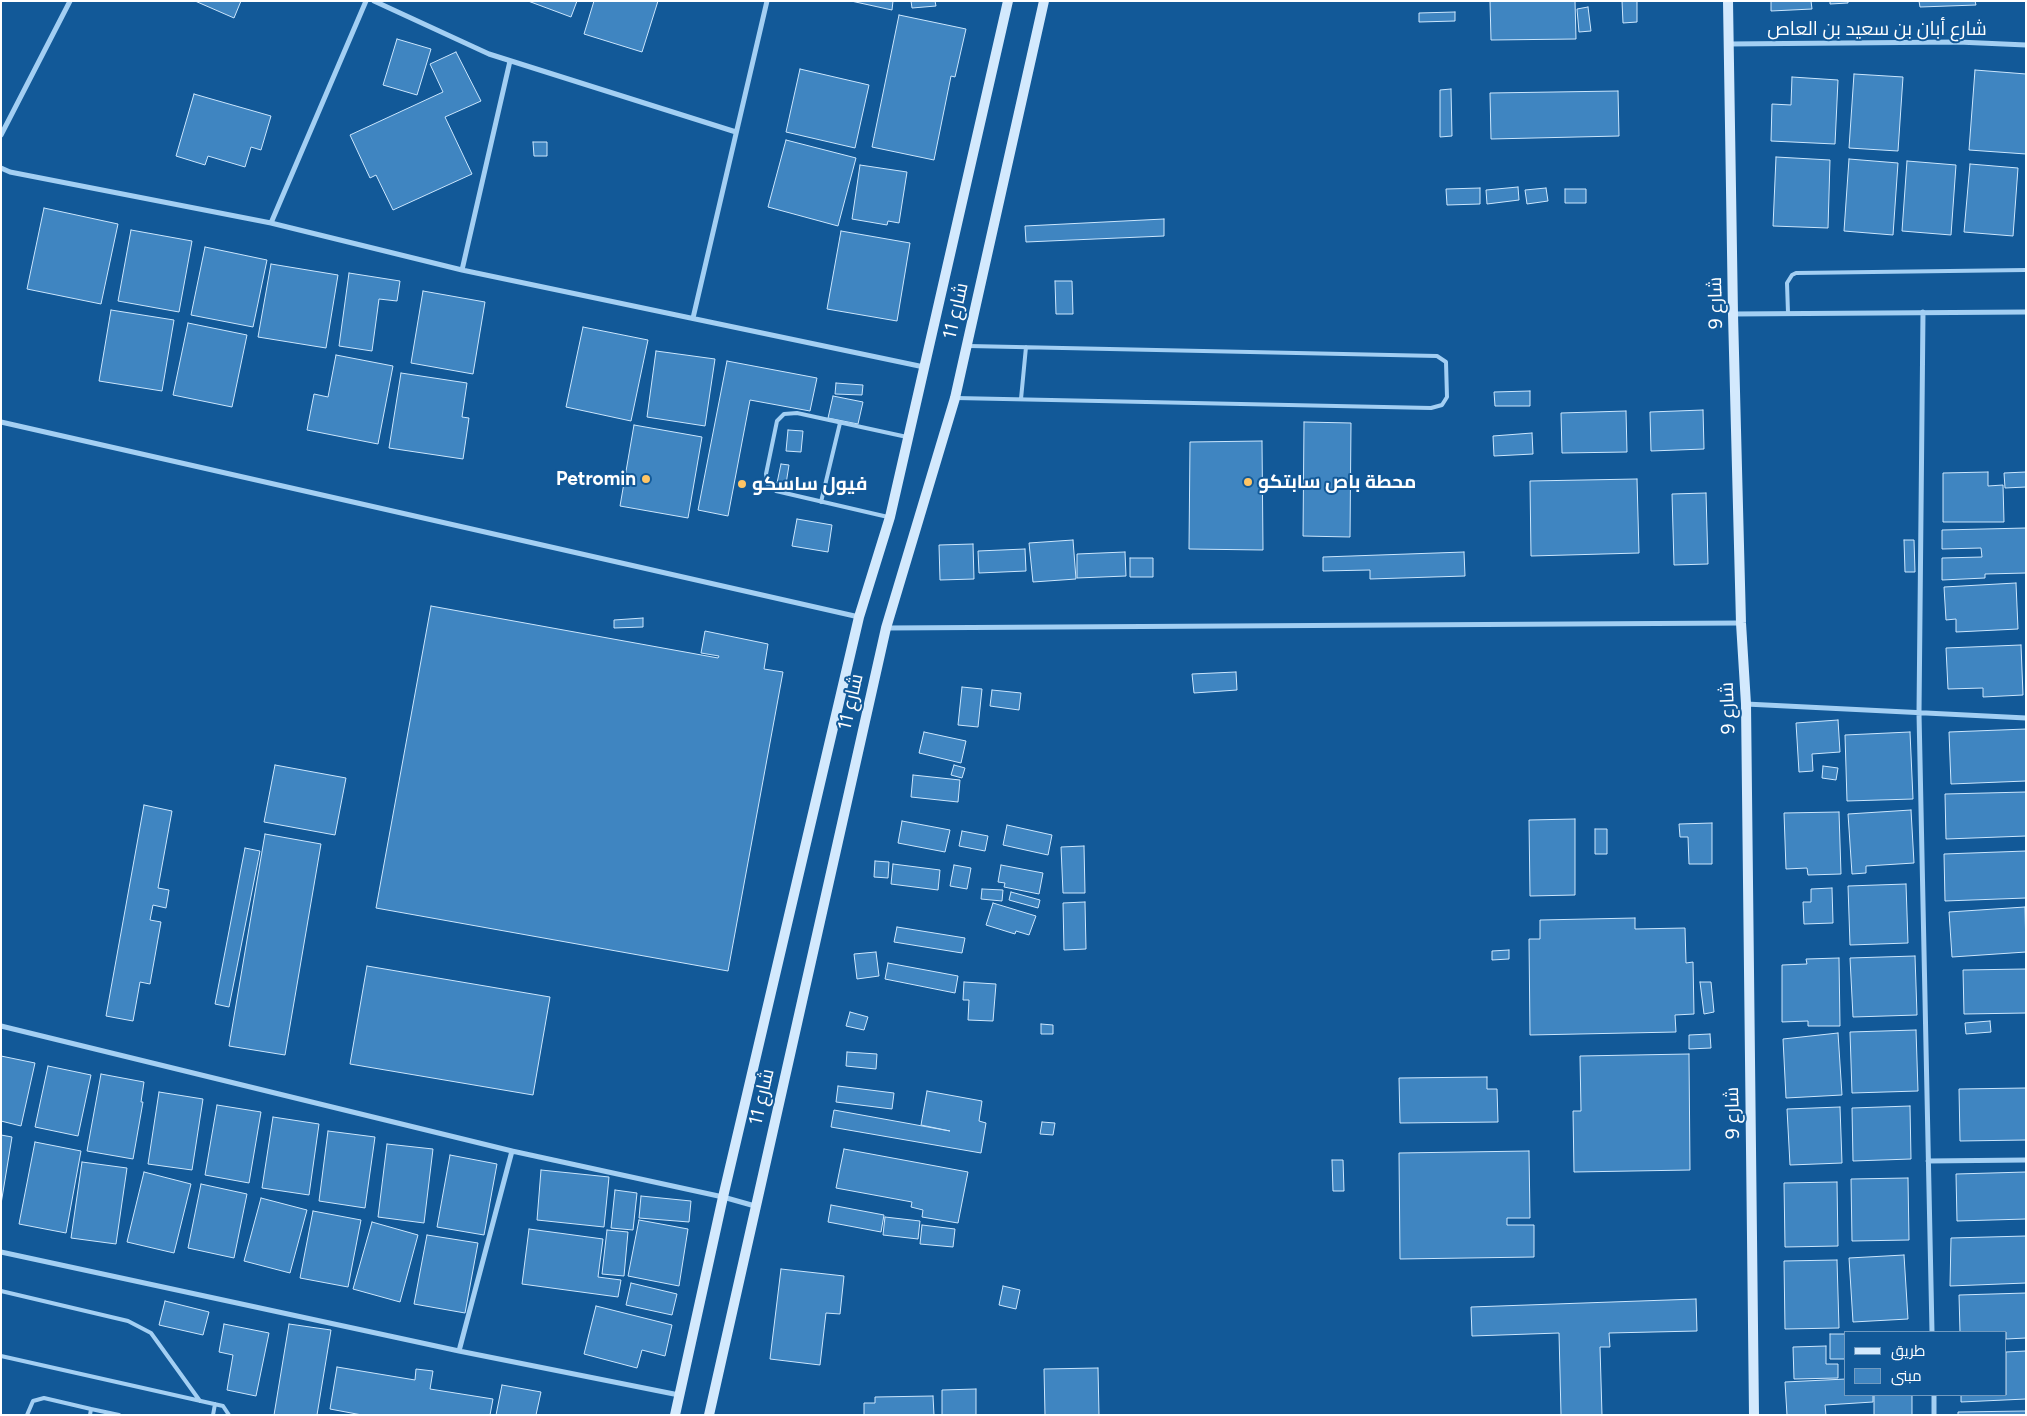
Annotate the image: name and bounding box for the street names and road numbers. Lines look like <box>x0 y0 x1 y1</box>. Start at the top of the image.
street label: شارع أبان بن سعيد بن العاص <box>1767 18 1987 40</box>
street label: شارع 9 <box>1704 277 1728 329</box>
street label: شارع 11 <box>938 281 974 341</box>
street label: شارع 11 <box>833 672 869 732</box>
street label: شارع 9 <box>1716 681 1740 735</box>
street label: شارع 11 <box>744 1067 780 1127</box>
street label: شارع 9 <box>1721 1087 1745 1139</box>

